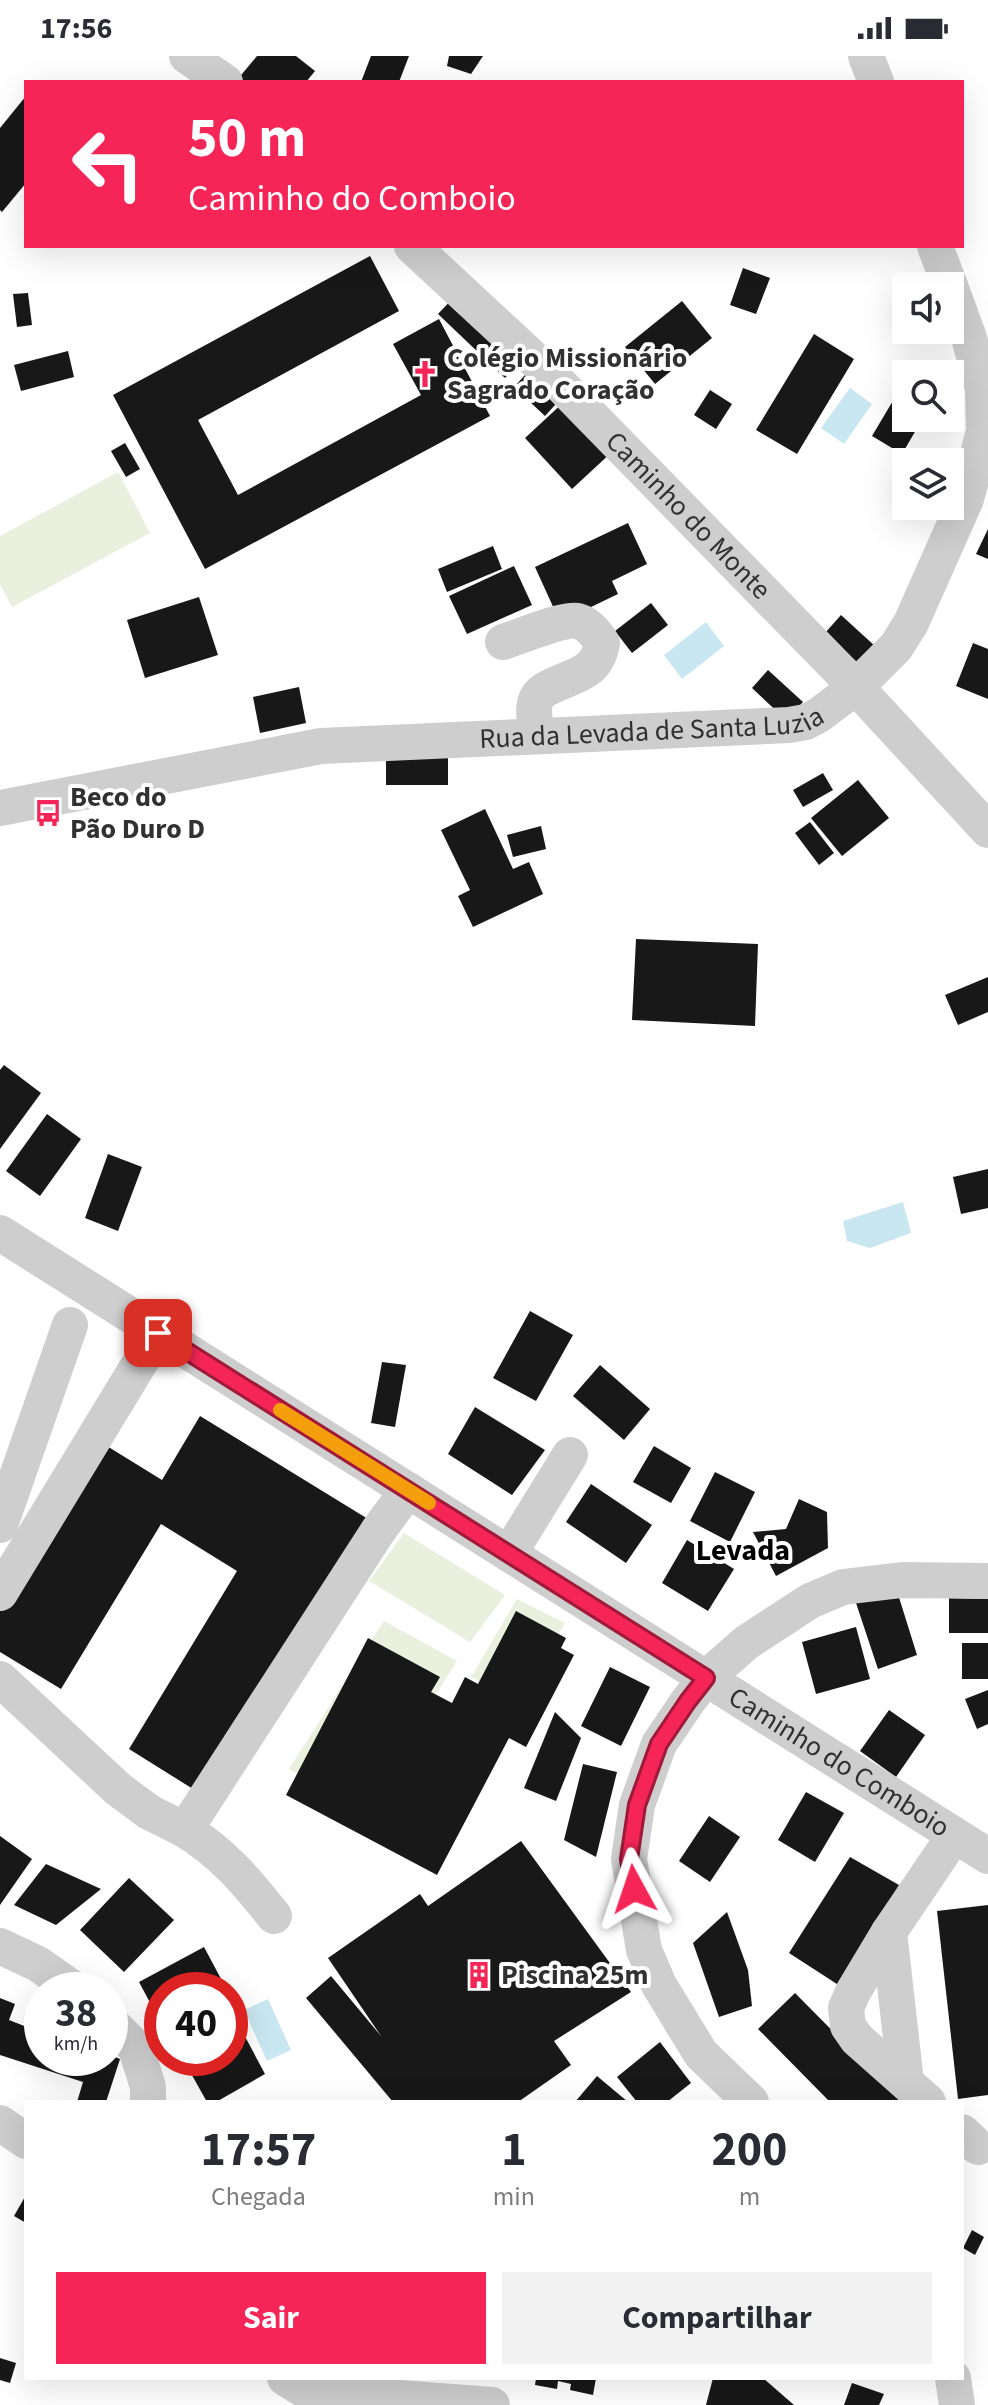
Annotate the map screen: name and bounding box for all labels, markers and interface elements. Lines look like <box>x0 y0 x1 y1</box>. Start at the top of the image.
text: 17:56 <box>40 7 112 50</box>
text: 50 m <box>188 99 306 178</box>
icon: left <box>56 112 160 216</box>
text: Caminho do Comboio <box>188 173 516 224</box>
map controls <box>892 272 964 520</box>
button: sound <box>892 272 964 344</box>
place label: Colégio Missionário Sagrado Coração <box>447 338 687 410</box>
church icon: Colégio Missionário Sagrado Coração <box>410 359 440 389</box>
button: search <box>892 360 964 432</box>
street label: Caminho do Monte <box>596 422 780 609</box>
button: layers <box>892 448 964 520</box>
street label: Rua da Levada de Santa Luzia <box>479 696 831 759</box>
place label: Beco do Pão Duro D <box>70 777 205 849</box>
bus stop icon: Beco do Pão Duro D <box>33 798 63 828</box>
pin <box>124 1299 192 1367</box>
icon: arrive <box>136 1311 180 1355</box>
district label: Levada <box>696 1529 790 1572</box>
street label: Caminho do Comboio <box>721 1677 958 1847</box>
position arrow <box>592 1847 676 1931</box>
place label: Piscina 25m <box>501 1955 649 1995</box>
building icon: Piscina 25m <box>464 1960 494 1990</box>
speed limit sign: 40 <box>144 1972 248 2076</box>
text: 38 <box>55 1985 97 2042</box>
text: km/h <box>54 2030 98 2058</box>
text: 17:57 <box>200 2116 316 2184</box>
text: 1 <box>501 2116 527 2184</box>
text: 200 <box>711 2116 787 2184</box>
text: Chegada <box>211 2178 306 2215</box>
text: min <box>493 2178 535 2215</box>
text: m <box>739 2178 760 2215</box>
button: Sair <box>56 2272 486 2364</box>
button: Compartilhar <box>502 2272 932 2364</box>

